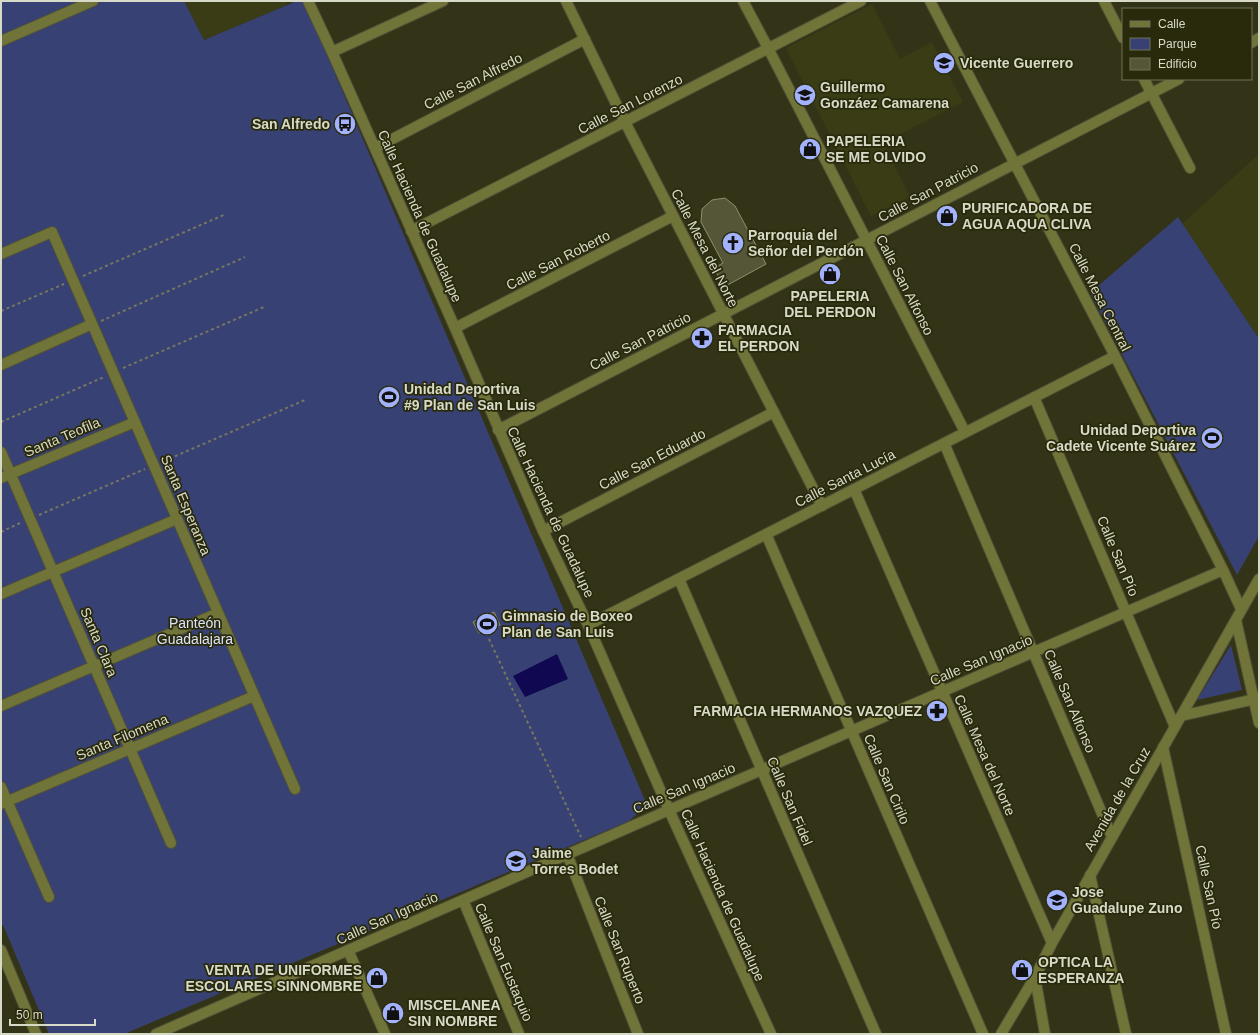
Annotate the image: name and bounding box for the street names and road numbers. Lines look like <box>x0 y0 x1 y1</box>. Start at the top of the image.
street label: Calle San Alfredo <box>421 49 525 113</box>
street label: Calle San Lorenzo <box>575 71 685 137</box>
street label: Calle Hacienda de Guadalupe <box>375 127 465 305</box>
street label: Calle San Patricio <box>875 159 981 225</box>
street label: Calle Mesa del Norte <box>668 186 742 310</box>
street label: Calle San Roberto <box>503 227 613 293</box>
street label: Calle San Alfonso <box>873 232 937 338</box>
street label: Calle Mesa Central <box>1066 240 1134 354</box>
street label: Calle San Patricio <box>587 309 693 373</box>
street label: Santa Teofila <box>22 414 102 460</box>
street label: Calle Hacienda de Guadalupe <box>504 424 598 600</box>
street label: Calle San Eduardo <box>596 425 708 493</box>
street label: Calle Santa Lucía <box>792 446 898 510</box>
street label: Santa Esperanza <box>158 452 214 558</box>
street label: Calle San Pío <box>1094 513 1142 599</box>
street label: Santa Clara <box>77 605 121 679</box>
street label: Calle San Ignacio <box>927 631 1035 689</box>
street label: Calle San Alfonso <box>1041 647 1099 755</box>
street label: Calle Mesa del Norte <box>951 692 1019 818</box>
street label: Santa Filomena <box>74 710 170 764</box>
street label: Calle San Cirilo <box>861 731 913 827</box>
street label: Avenida de la Cruz <box>1081 744 1153 854</box>
street label: Calle San Fidel <box>764 754 816 848</box>
street label: Calle San Ignacio <box>630 759 738 817</box>
street label: Calle Hacienda de Guadalupe <box>678 806 768 984</box>
street label: Calle San Pío <box>1192 843 1226 931</box>
street label: Calle San Ignacio <box>334 888 441 948</box>
street label: Calle San Ruperto <box>591 894 649 1006</box>
street label: Calle San Eustaquio <box>472 900 536 1024</box>

